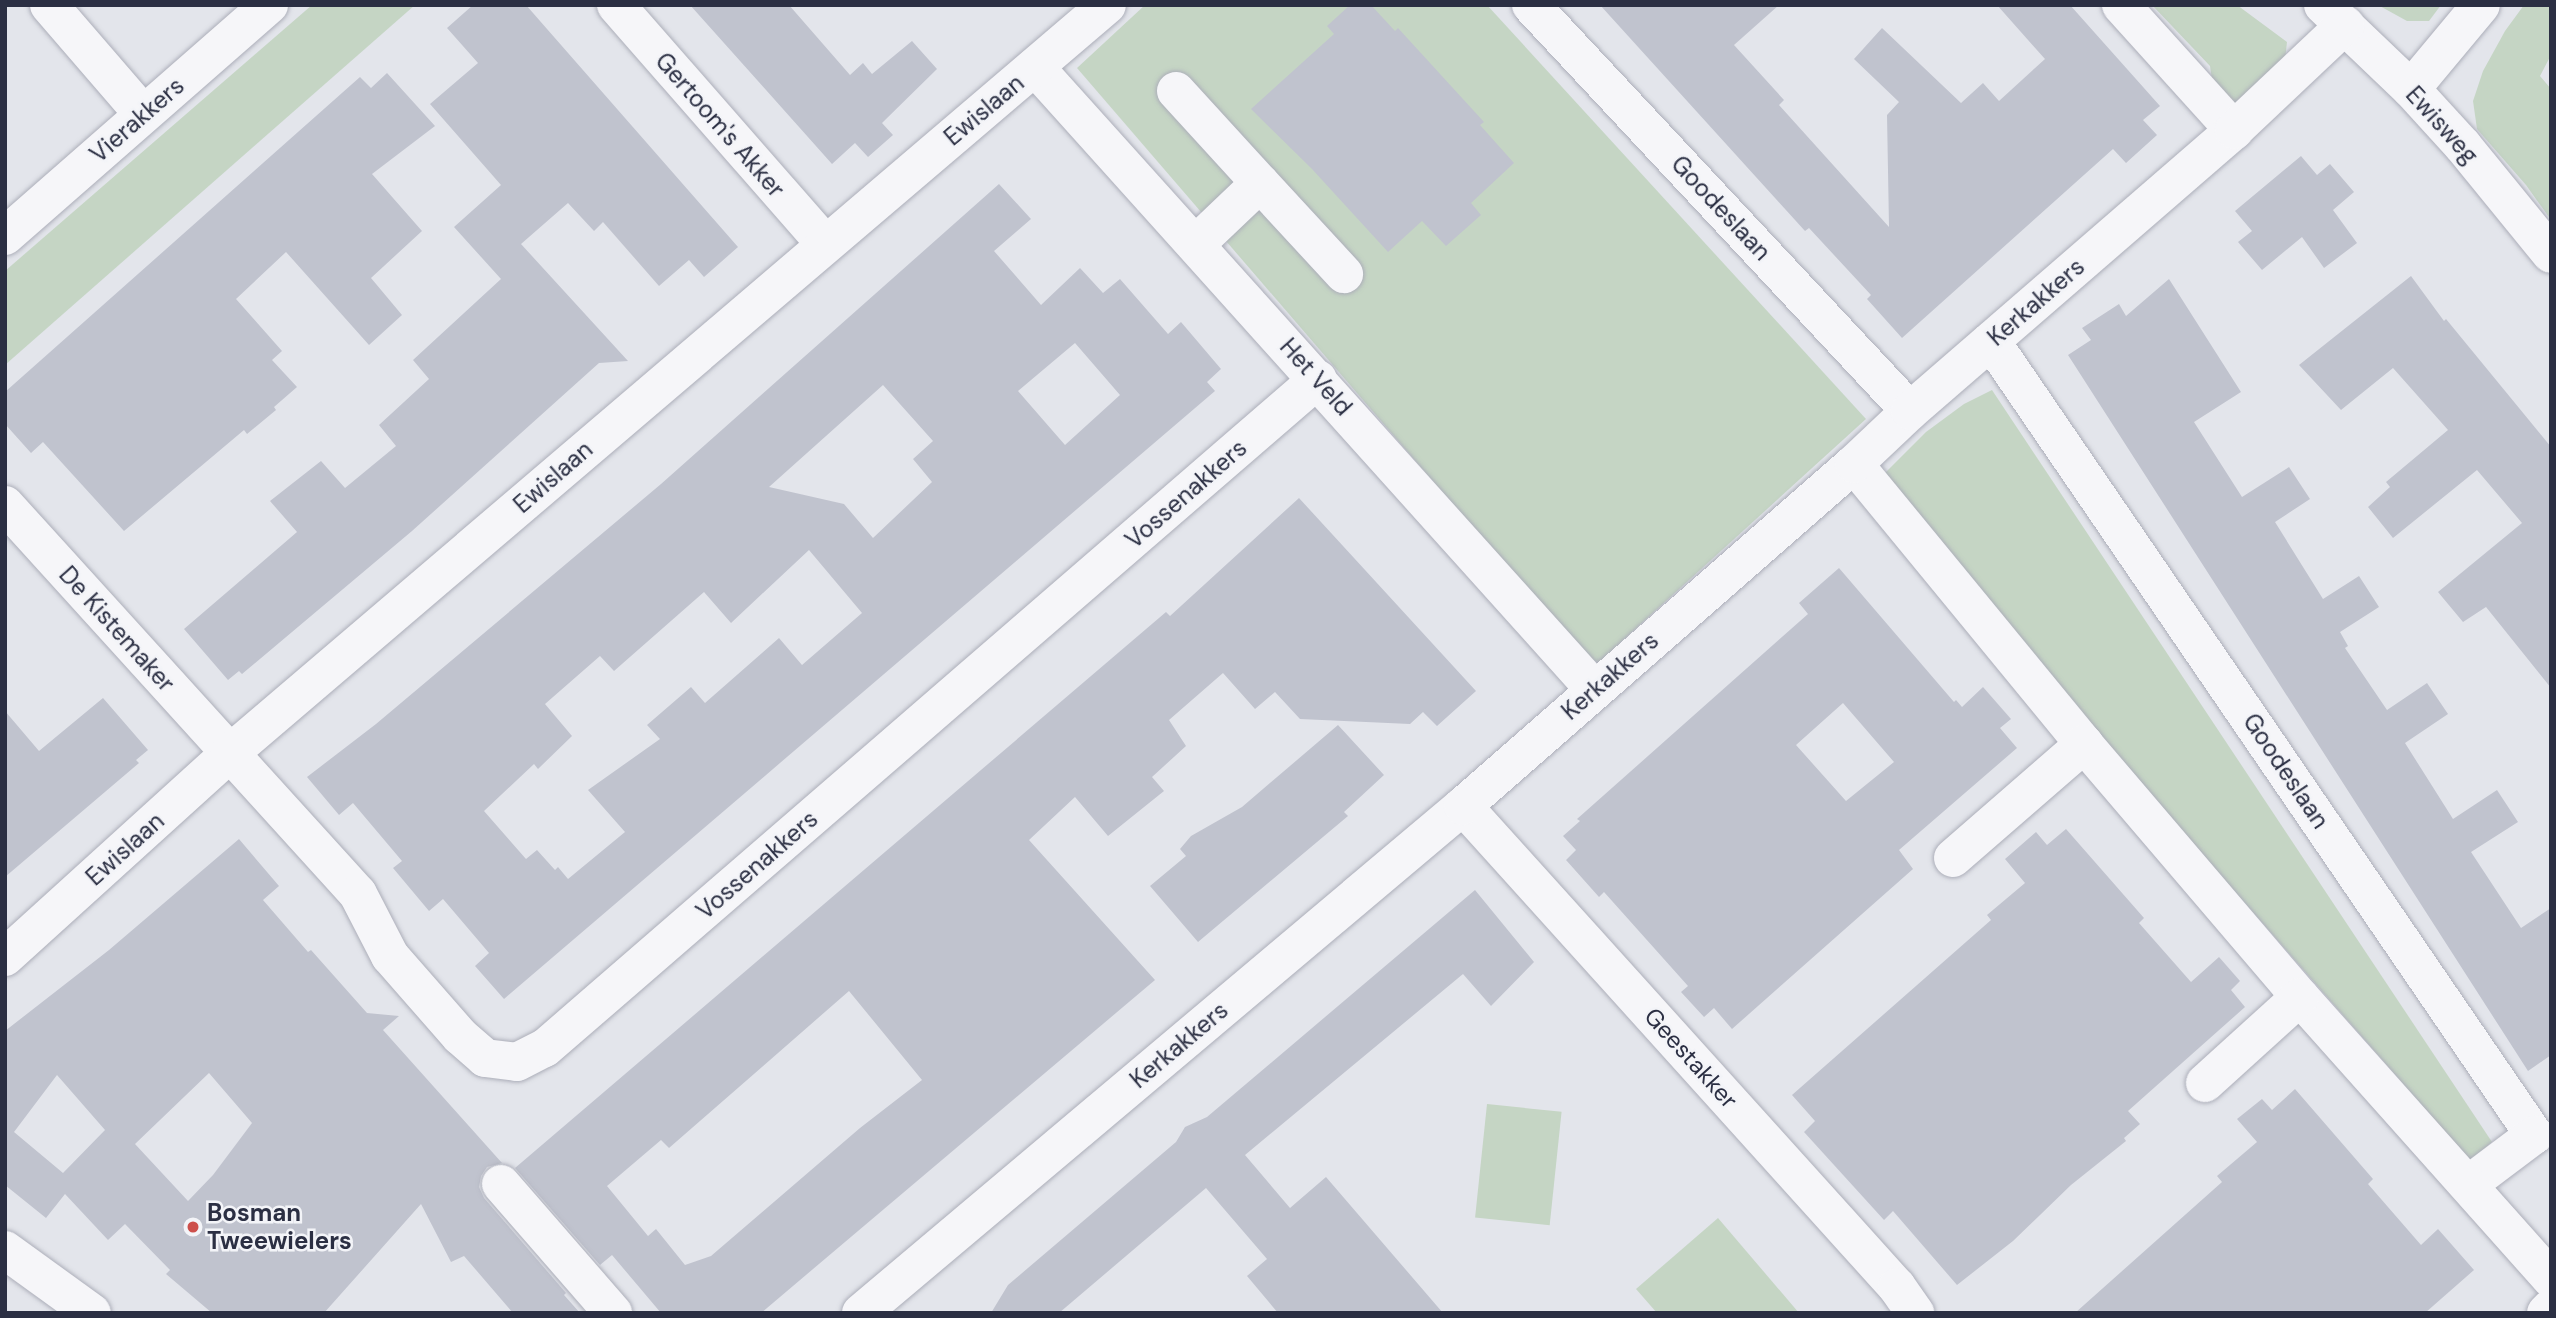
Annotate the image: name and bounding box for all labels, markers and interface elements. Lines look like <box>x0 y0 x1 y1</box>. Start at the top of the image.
street label: Gertoom's Akker <box>649 47 791 203</box>
street label: Ewislaan <box>938 68 1030 152</box>
street label: Vierakkers <box>84 71 190 169</box>
street label: Ewisweg <box>2400 80 2484 170</box>
street label: Goodeslaan <box>1665 150 1777 266</box>
street label: Kerkakkers <box>1982 252 2090 352</box>
street label: Het Veld <box>1274 332 1358 422</box>
street label: Vossenakkers <box>1120 434 1252 554</box>
street label: Ewislaan <box>508 435 598 519</box>
street label: De Kistemaker <box>53 560 181 698</box>
street label: Kerkakkers <box>1556 626 1664 726</box>
street label: Goodeslaan <box>2237 708 2335 834</box>
street label: Vossenakkers <box>691 805 823 925</box>
street label: Ewislaan <box>80 807 170 891</box>
street label: Kerkakkers <box>1124 996 1234 1094</box>
street label: Geestakker <box>1638 1002 1744 1114</box>
place label: Bosman Tweewielers <box>207 1199 352 1255</box>
marker: Bosman Tweewielers <box>185 1219 201 1235</box>

